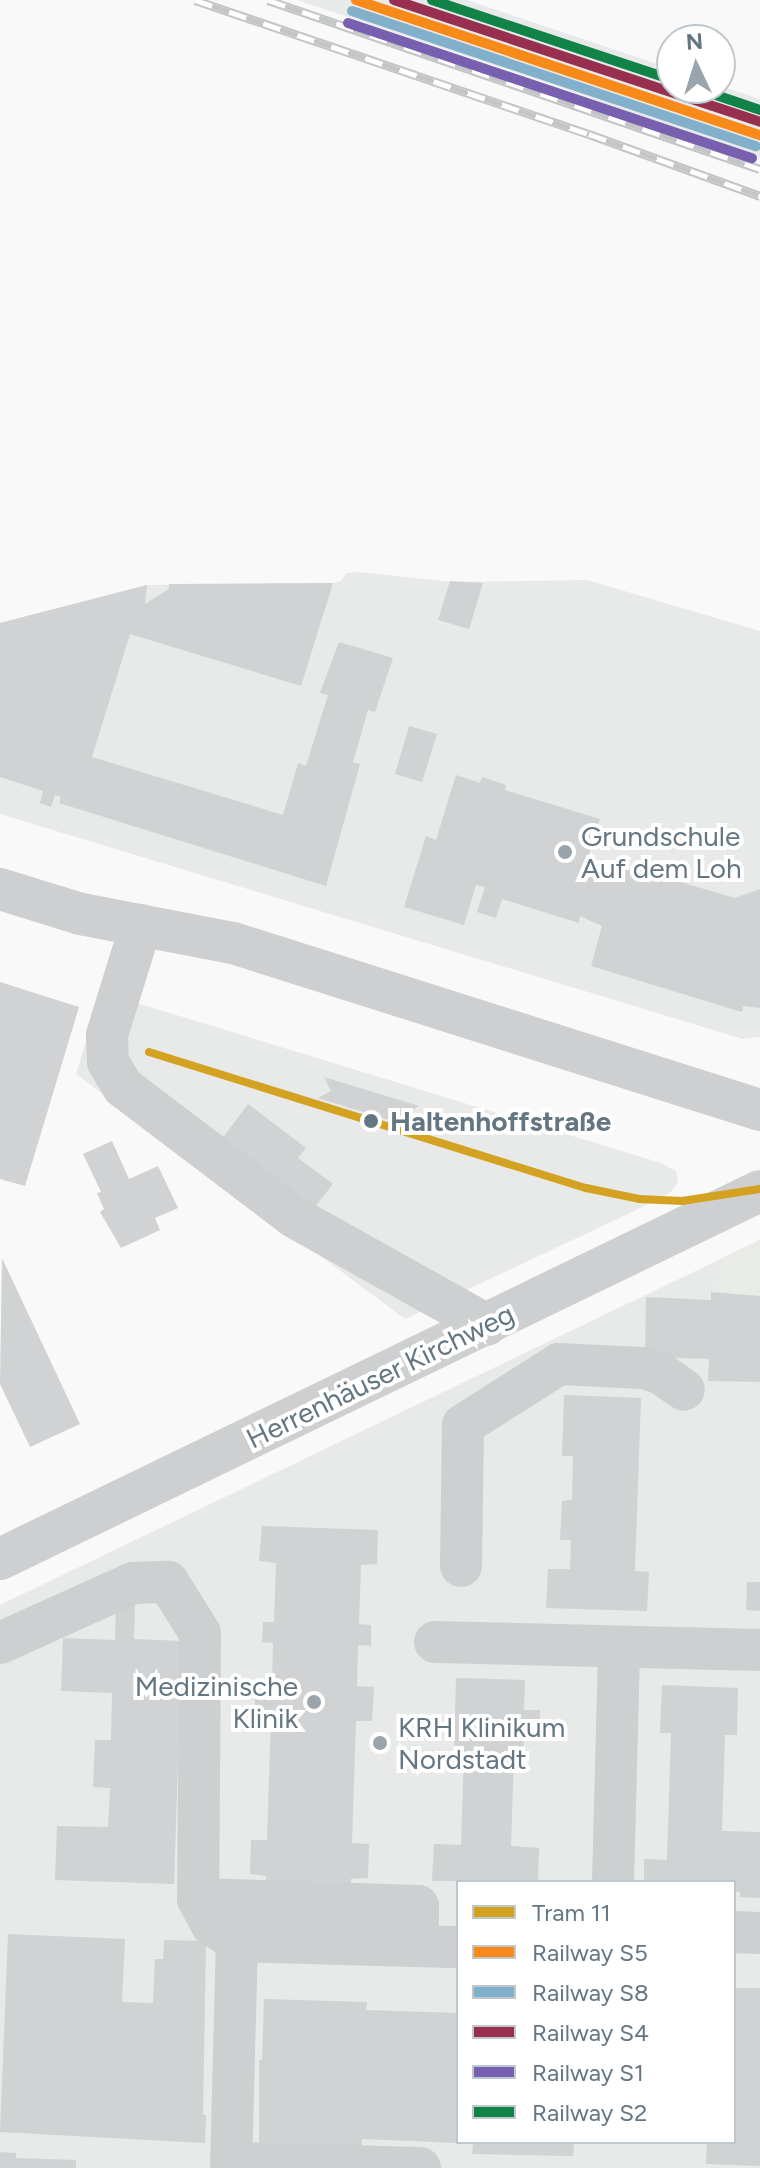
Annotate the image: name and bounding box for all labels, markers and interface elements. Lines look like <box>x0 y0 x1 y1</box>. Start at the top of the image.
north arrow <box>656 24 736 104</box>
text: N <box>685 27 704 56</box>
place label: Grundschule Auf dem Loh <box>581 819 742 885</box>
marker: Grundschule Auf dem Loh <box>556 843 574 861</box>
place label: Haltenhoffstraße <box>390 1104 611 1138</box>
marker: Haltenhoffstraße <box>359 1109 383 1133</box>
street label: Herrenhäuser Kirchweg <box>241 1297 519 1455</box>
place label: Medizinische Klinik <box>135 1669 298 1735</box>
marker: Medizinische Klinik <box>305 1693 323 1711</box>
place label: KRH Klinikum Nordstadt <box>398 1710 565 1776</box>
marker: KRH Klinikum Nordstadt <box>369 1732 391 1754</box>
legend <box>456 1880 736 2144</box>
text: Tram 11 <box>532 1898 611 1927</box>
text: Railway S5 <box>532 1938 648 1967</box>
text: Railway S8 <box>532 1978 649 2007</box>
text: Railway S4 <box>532 2018 649 2047</box>
text: Railway S1 <box>532 2058 644 2087</box>
text: Railway S2 <box>532 2098 647 2127</box>

